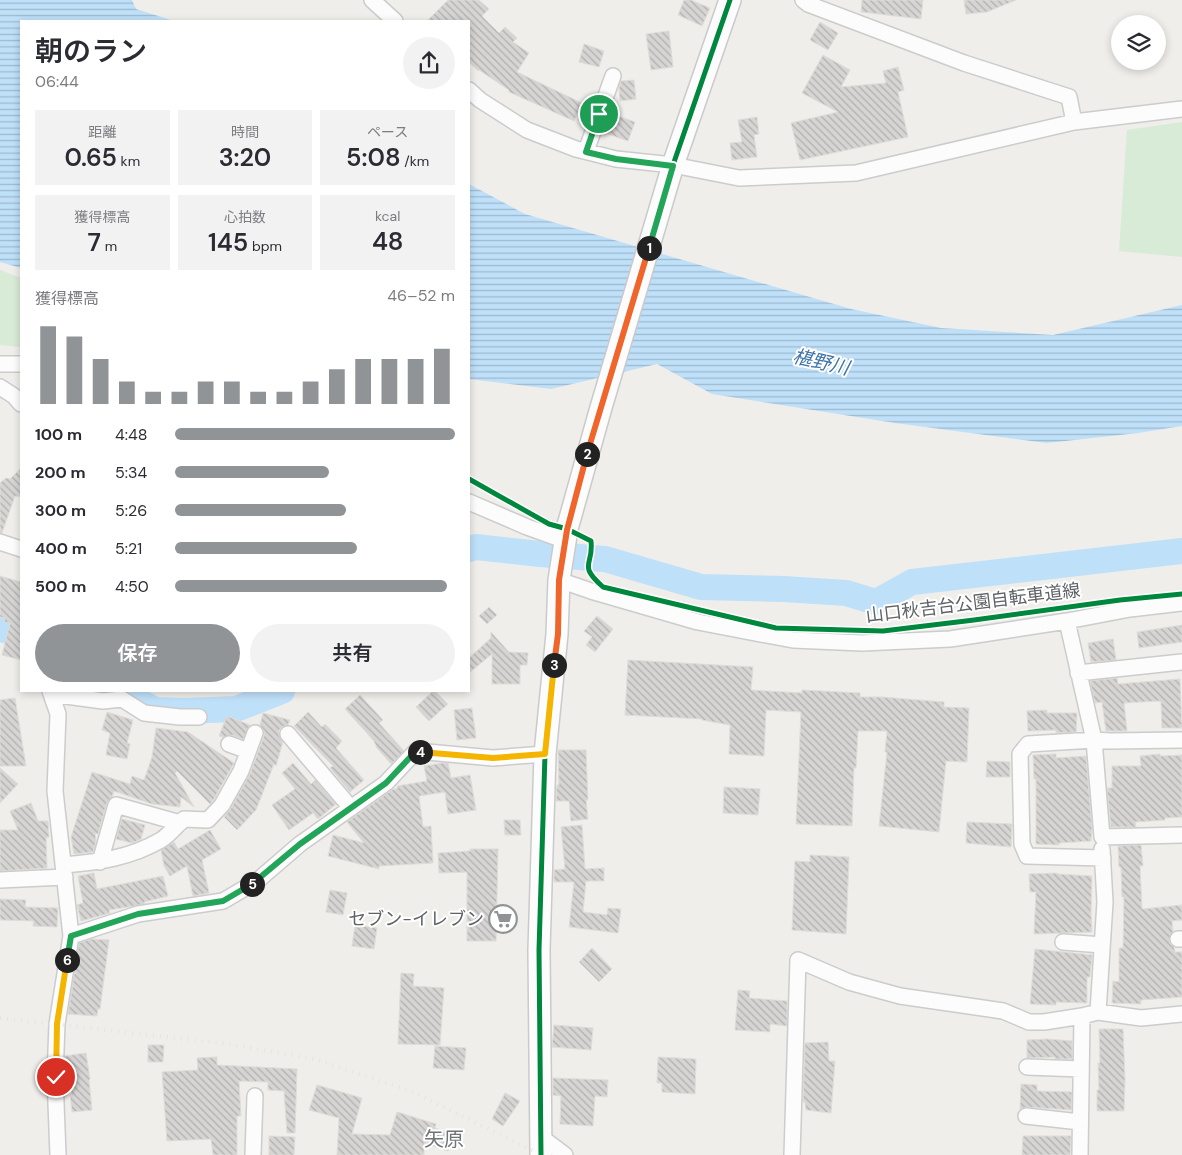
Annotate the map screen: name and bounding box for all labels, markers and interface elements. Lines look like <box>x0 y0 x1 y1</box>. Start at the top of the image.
map controls <box>1111 15 1166 70</box>
button: layers <box>1111 15 1166 70</box>
text: 朝のラン <box>35 33 147 70</box>
button: share <box>403 37 455 89</box>
text: 06:44 <box>35 71 79 92</box>
pin <box>578 93 620 135</box>
icon: arrive <box>585 100 613 128</box>
text: 距離 <box>88 123 116 141</box>
text: 時間 <box>231 123 259 141</box>
text: ペース <box>367 123 408 141</box>
text: 0.65 <box>65 141 117 174</box>
text: 3:20 <box>219 141 271 174</box>
text: 5:08 <box>346 141 401 174</box>
text: km <box>117 152 140 170</box>
text: /km <box>401 152 429 170</box>
text: kcal <box>375 207 400 225</box>
text: 獲得標高 <box>74 208 130 226</box>
text: 心拍数 <box>224 208 266 226</box>
text: 48 <box>372 225 403 258</box>
text: 7 <box>88 226 101 259</box>
text: 145 <box>208 226 248 259</box>
pin: 1 <box>636 236 662 260</box>
text: m <box>101 237 117 255</box>
text: bpm <box>248 237 282 255</box>
text: 1 <box>647 239 652 257</box>
text: 46–52 m <box>387 285 455 306</box>
text: 獲得標高 <box>35 288 99 309</box>
water label: 椹野川 <box>790 343 854 381</box>
text: 100 m <box>35 424 82 445</box>
text: 4:48 <box>115 424 147 445</box>
pin: 2 <box>574 442 600 466</box>
text: 2 <box>583 445 592 463</box>
text: 200 m <box>35 462 86 483</box>
text: 5:34 <box>115 462 147 483</box>
text: 300 m <box>35 500 86 521</box>
text: 5:26 <box>115 500 147 521</box>
text: 400 m <box>35 538 87 559</box>
text: 5:21 <box>115 538 142 559</box>
text: 500 m <box>35 576 86 597</box>
text: 4:50 <box>115 576 149 597</box>
street label: 山口秋吉台公園自転車道線 <box>864 578 1082 628</box>
button: 保存 <box>35 624 240 682</box>
button: 共有 <box>250 624 455 682</box>
pin: 3 <box>542 652 566 678</box>
text: 3 <box>550 656 559 674</box>
pin: 4 <box>408 740 432 764</box>
text: 4 <box>416 743 425 761</box>
pin: 5 <box>240 872 264 896</box>
text: 5 <box>248 875 257 893</box>
supermarket icon: セブン-イレブン <box>488 904 518 934</box>
place label: セブン-イレブン <box>348 907 484 931</box>
pin: 6 <box>54 948 80 972</box>
text: 6 <box>63 951 72 969</box>
pin <box>35 1056 77 1098</box>
icon: check <box>42 1063 70 1091</box>
district label: 矢原 <box>424 1126 464 1152</box>

